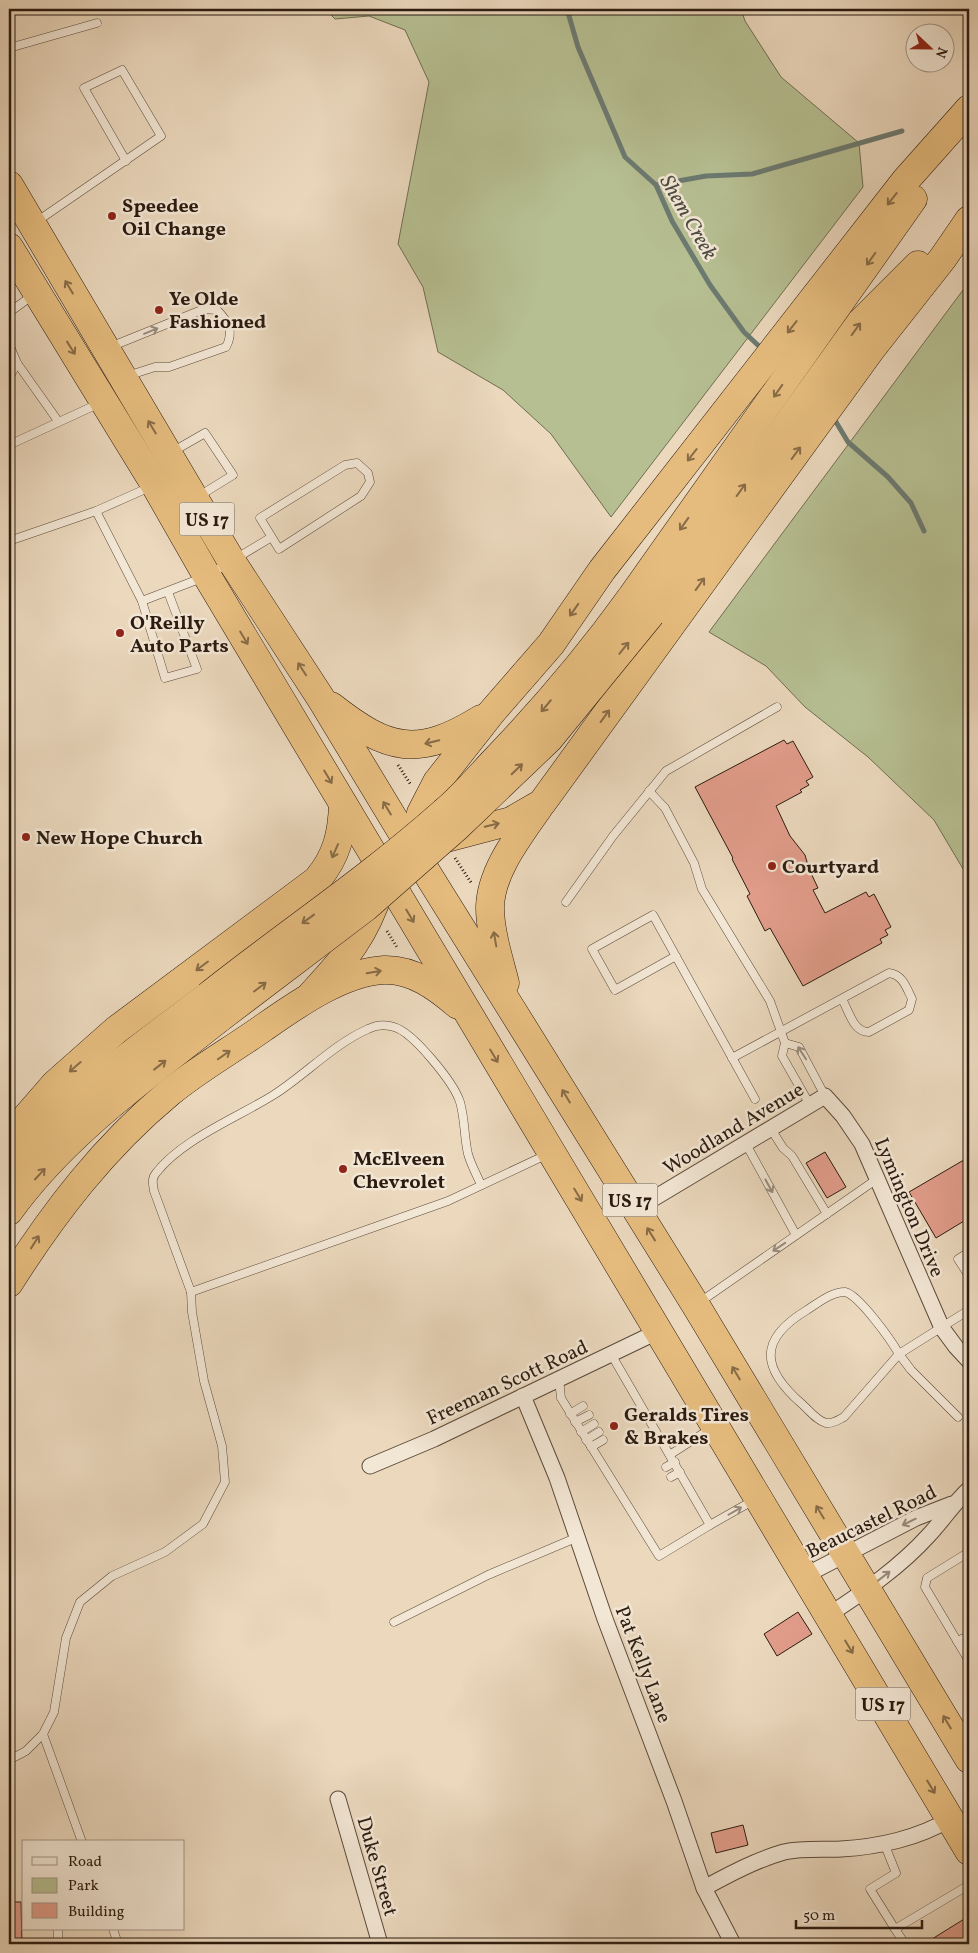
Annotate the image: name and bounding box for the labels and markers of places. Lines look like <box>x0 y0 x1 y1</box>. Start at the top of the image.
place label: Speedee Oil Change <box>122 193 226 244</box>
marker: Speedee Oil Change <box>106 210 118 222</box>
place label: Ye Olde Fashioned <box>169 286 266 337</box>
marker: Ye Olde Fashioned <box>153 304 165 316</box>
place label: O'Reilly Auto Parts <box>130 610 229 661</box>
marker: O'Reilly Auto Parts <box>114 627 126 639</box>
place label: New Hope Church <box>36 825 203 853</box>
marker: New Hope Church <box>20 831 32 843</box>
place label: Courtyard <box>782 854 879 882</box>
marker: Courtyard <box>766 860 778 872</box>
place label: McElveen Chevrolet <box>353 1146 446 1197</box>
marker: McElveen Chevrolet <box>337 1163 349 1175</box>
place label: Geralds Tires & Brakes <box>624 1402 749 1453</box>
marker: Geralds Tires & Brakes <box>608 1420 620 1432</box>

